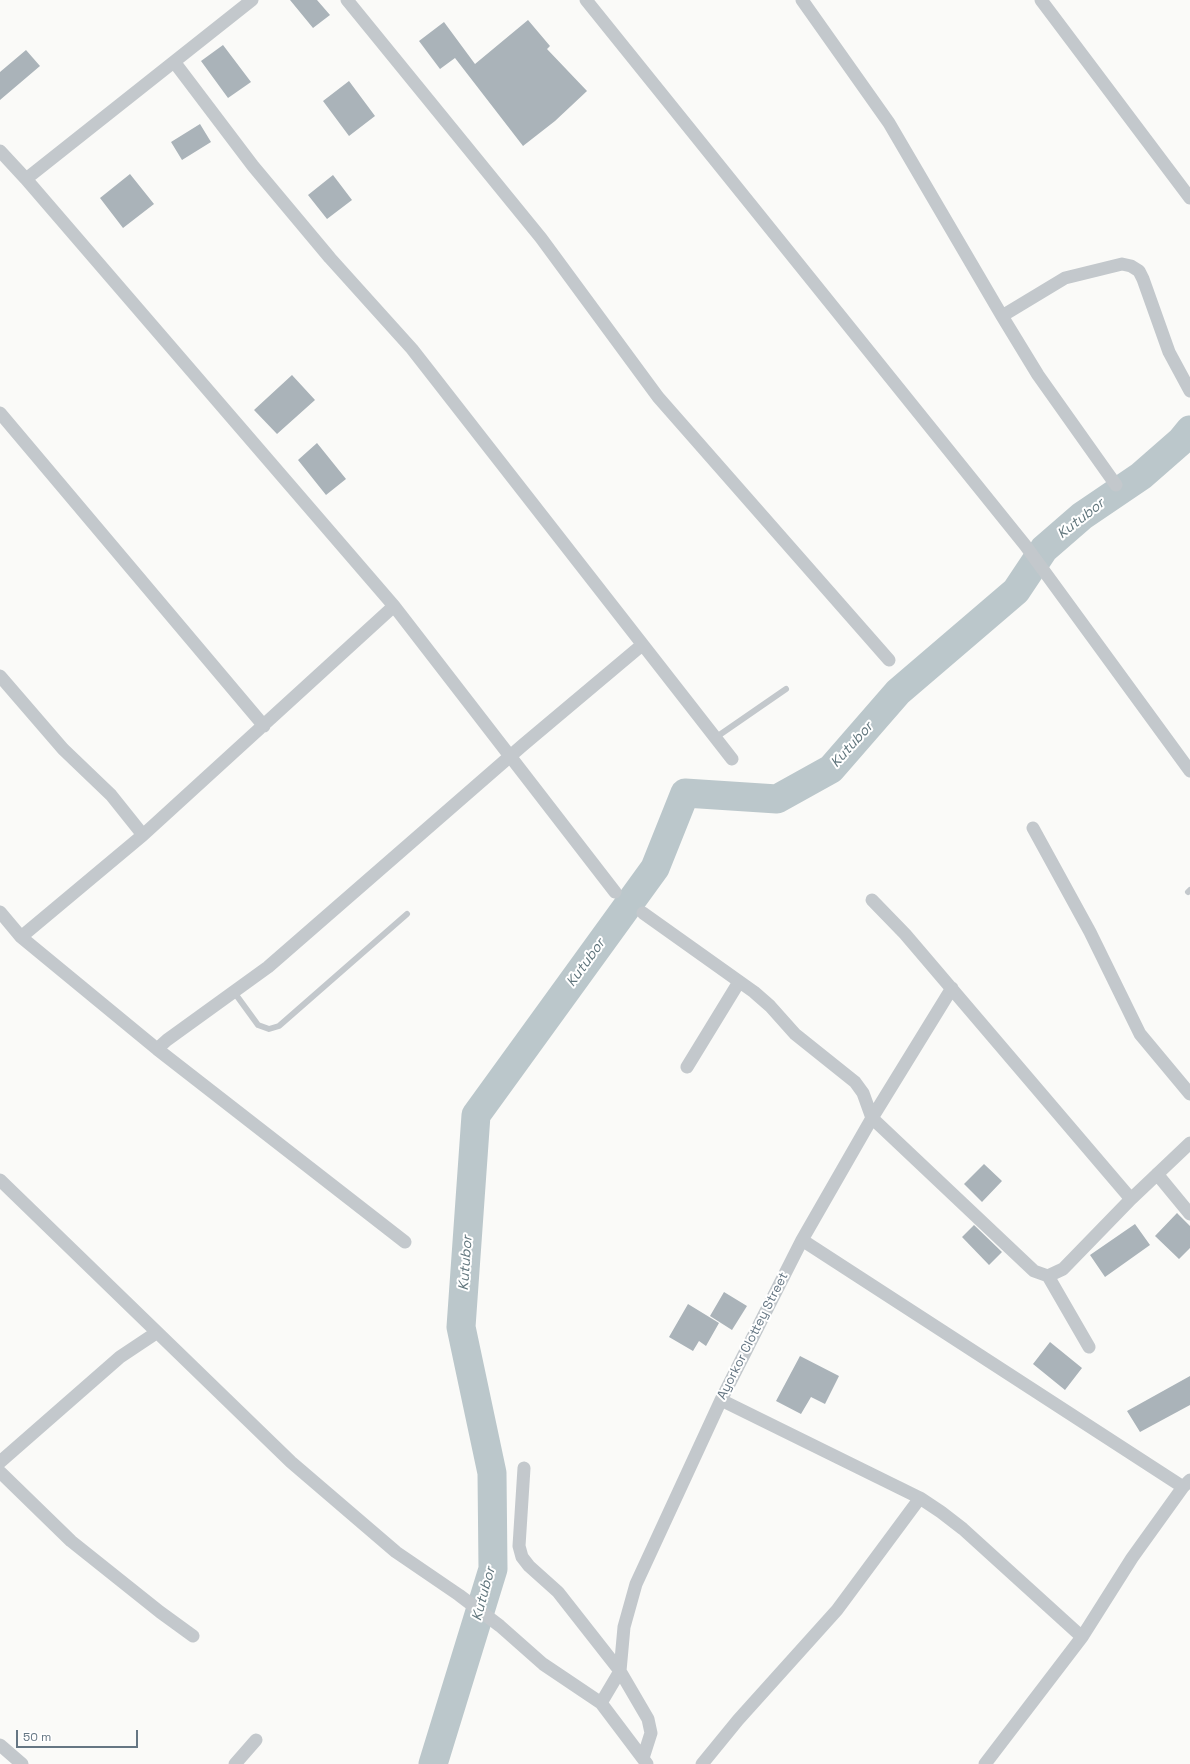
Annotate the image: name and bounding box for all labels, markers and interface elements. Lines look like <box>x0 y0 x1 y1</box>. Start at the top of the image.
water label: Kutubor <box>1054 495 1108 543</box>
water label: Kutubor <box>827 719 877 771</box>
water label: Kutubor <box>563 936 609 990</box>
water label: Kutubor <box>456 1235 476 1291</box>
street label: Ayorkor Clottey Street <box>714 1270 792 1402</box>
water label: Kutubor <box>469 1565 499 1623</box>
scale bar <box>18 1722 140 1748</box>
text: 50 m <box>23 1729 51 1745</box>

